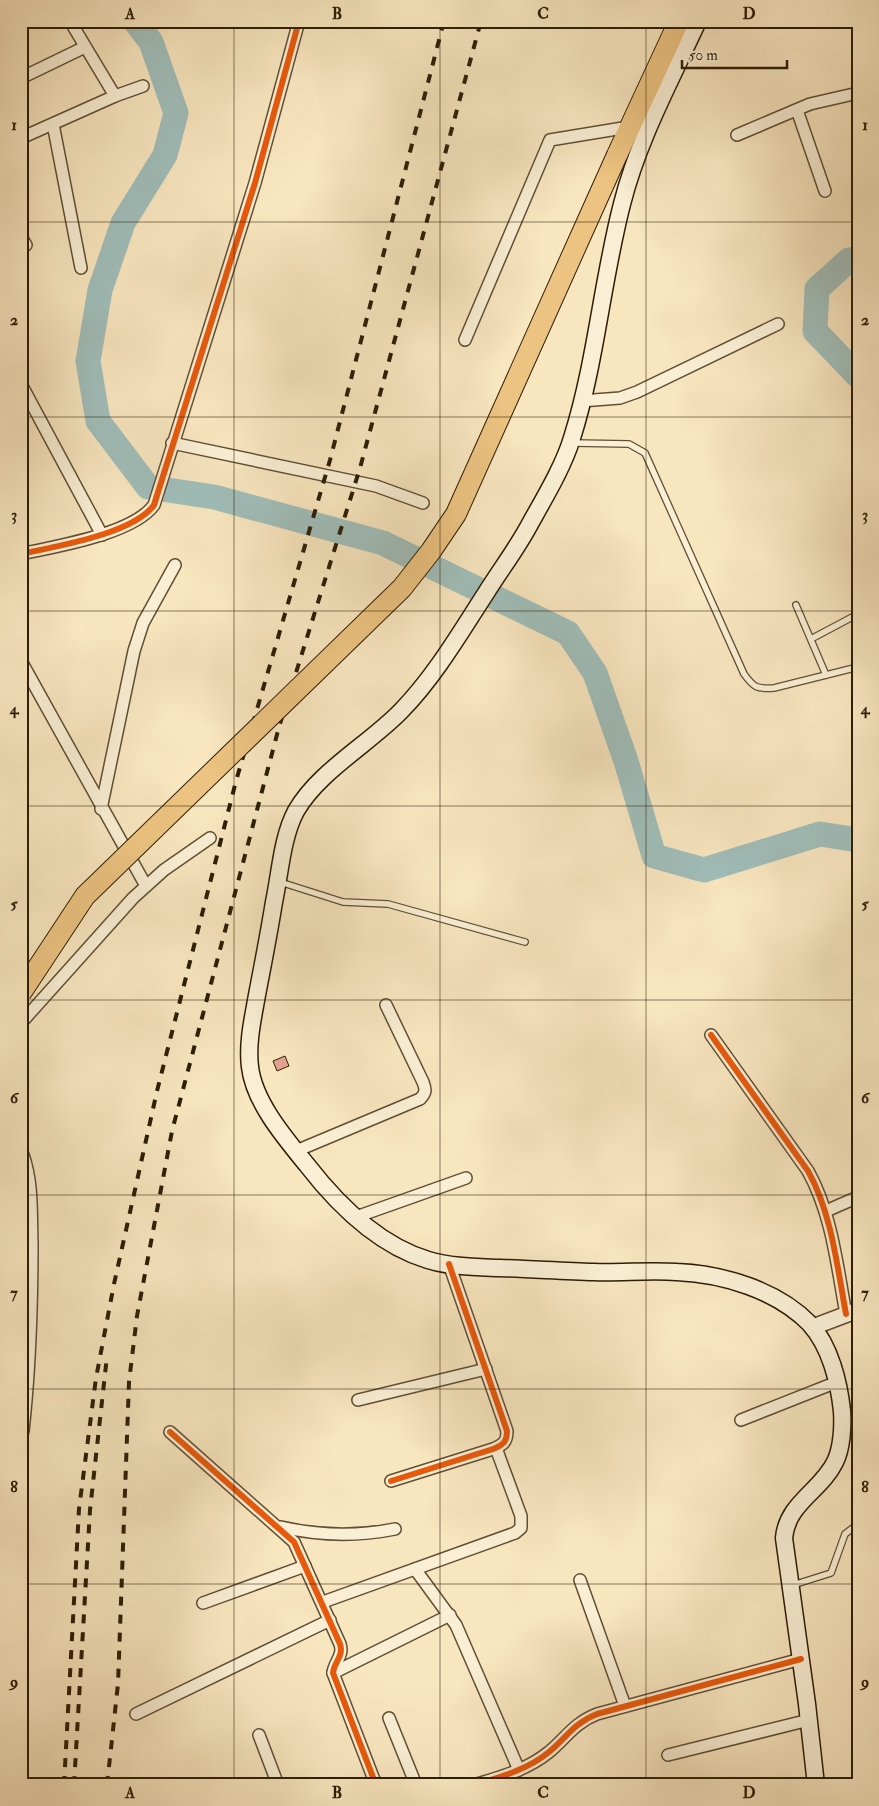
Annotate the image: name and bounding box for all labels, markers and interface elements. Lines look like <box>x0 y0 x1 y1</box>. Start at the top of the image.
text: A <box>124 4 136 24</box>
text: B <box>332 4 342 24</box>
text: C <box>537 4 549 24</box>
text: D <box>742 4 756 24</box>
scale bar <box>682 38 786 70</box>
text: 50 m <box>689 46 718 65</box>
text: 1 <box>11 115 17 135</box>
text: 1 <box>862 115 868 135</box>
text: 2 <box>10 310 18 330</box>
text: 2 <box>861 310 869 330</box>
text: 3 <box>11 505 17 525</box>
text: 3 <box>862 505 868 525</box>
text: 4 <box>9 699 20 719</box>
text: 4 <box>860 699 871 719</box>
text: 5 <box>10 894 18 914</box>
text: 5 <box>861 894 869 914</box>
text: 6 <box>10 1088 20 1108</box>
text: 6 <box>861 1088 871 1108</box>
text: 7 <box>10 1283 18 1303</box>
text: 7 <box>861 1283 869 1303</box>
text: 8 <box>10 1477 18 1497</box>
text: 8 <box>861 1477 869 1497</box>
text: 9 <box>8 1672 18 1692</box>
text: 9 <box>859 1672 869 1692</box>
text: A <box>124 1783 136 1803</box>
text: B <box>332 1783 342 1803</box>
text: C <box>537 1783 549 1803</box>
text: D <box>742 1783 756 1803</box>

